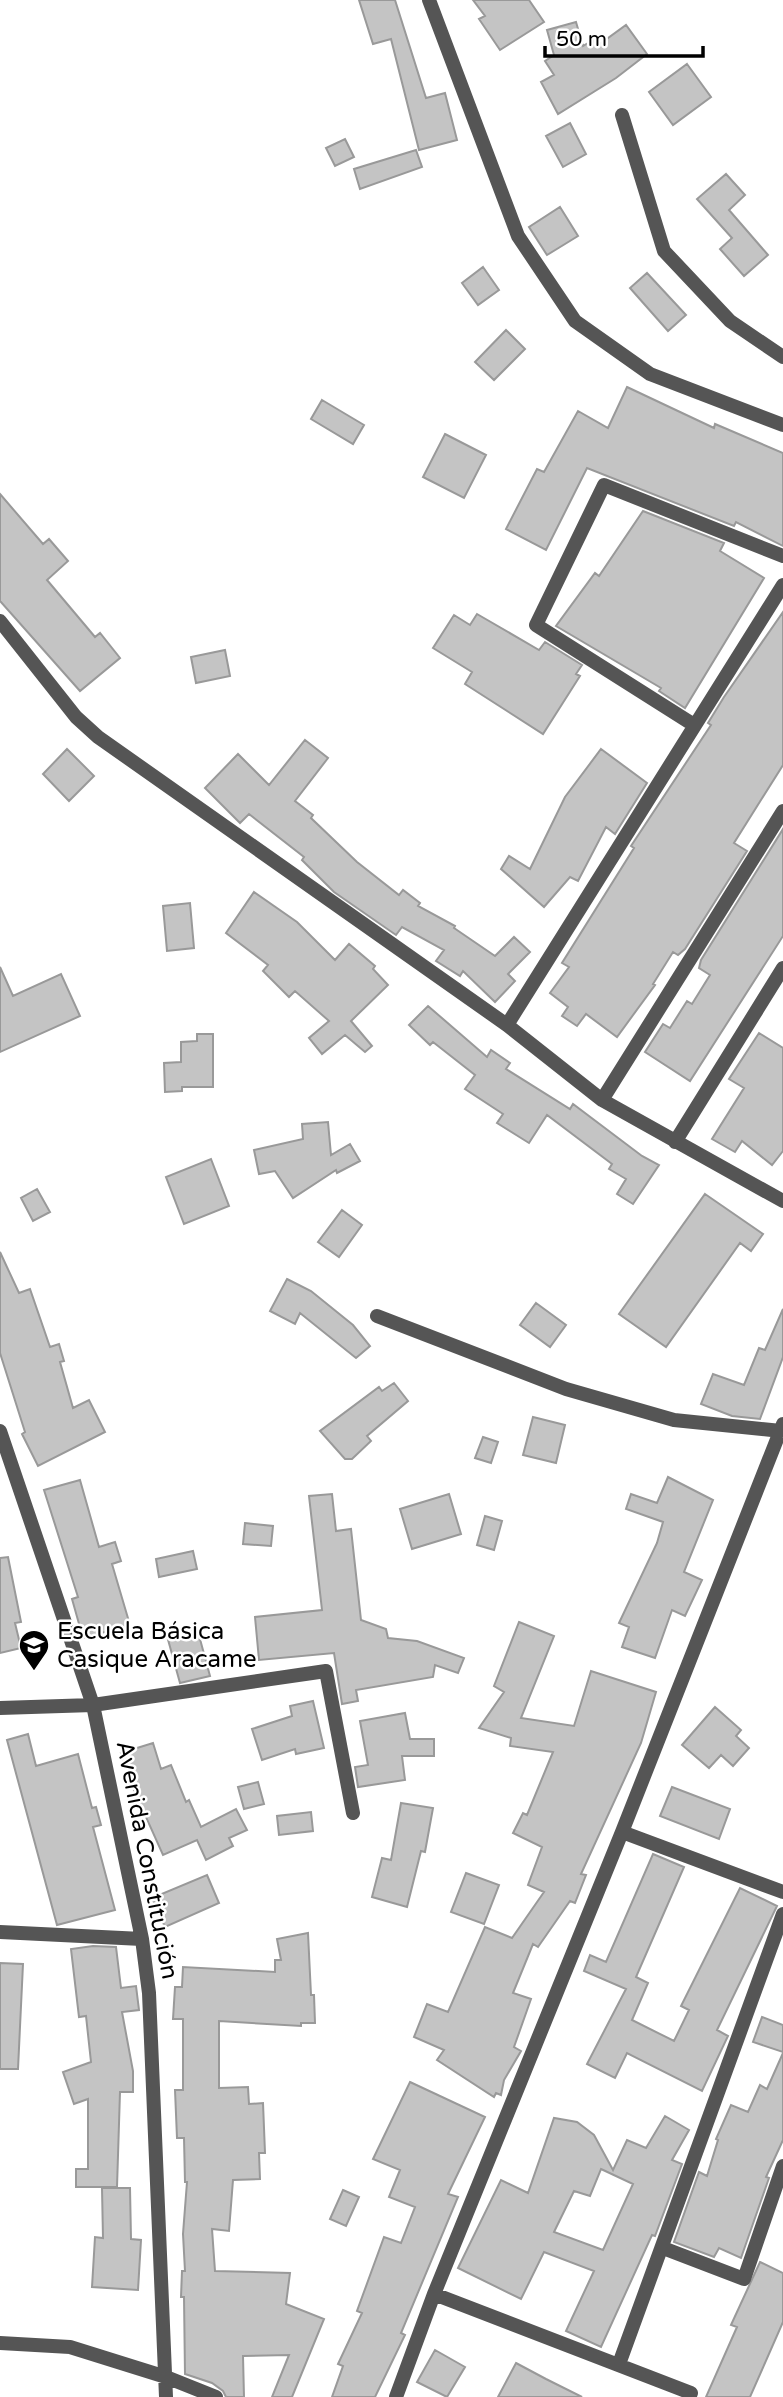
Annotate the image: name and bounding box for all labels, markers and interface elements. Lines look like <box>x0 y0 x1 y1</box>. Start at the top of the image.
scale bar <box>545 14 702 58</box>
text: 50 m <box>556 27 607 52</box>
place label: Escuela Básica Casique Aracame <box>57 1617 257 1674</box>
school or university icon: Escuela Básica Casique Aracame <box>17 1628 51 1672</box>
street label: Avenida Constitución <box>110 1738 184 1982</box>

